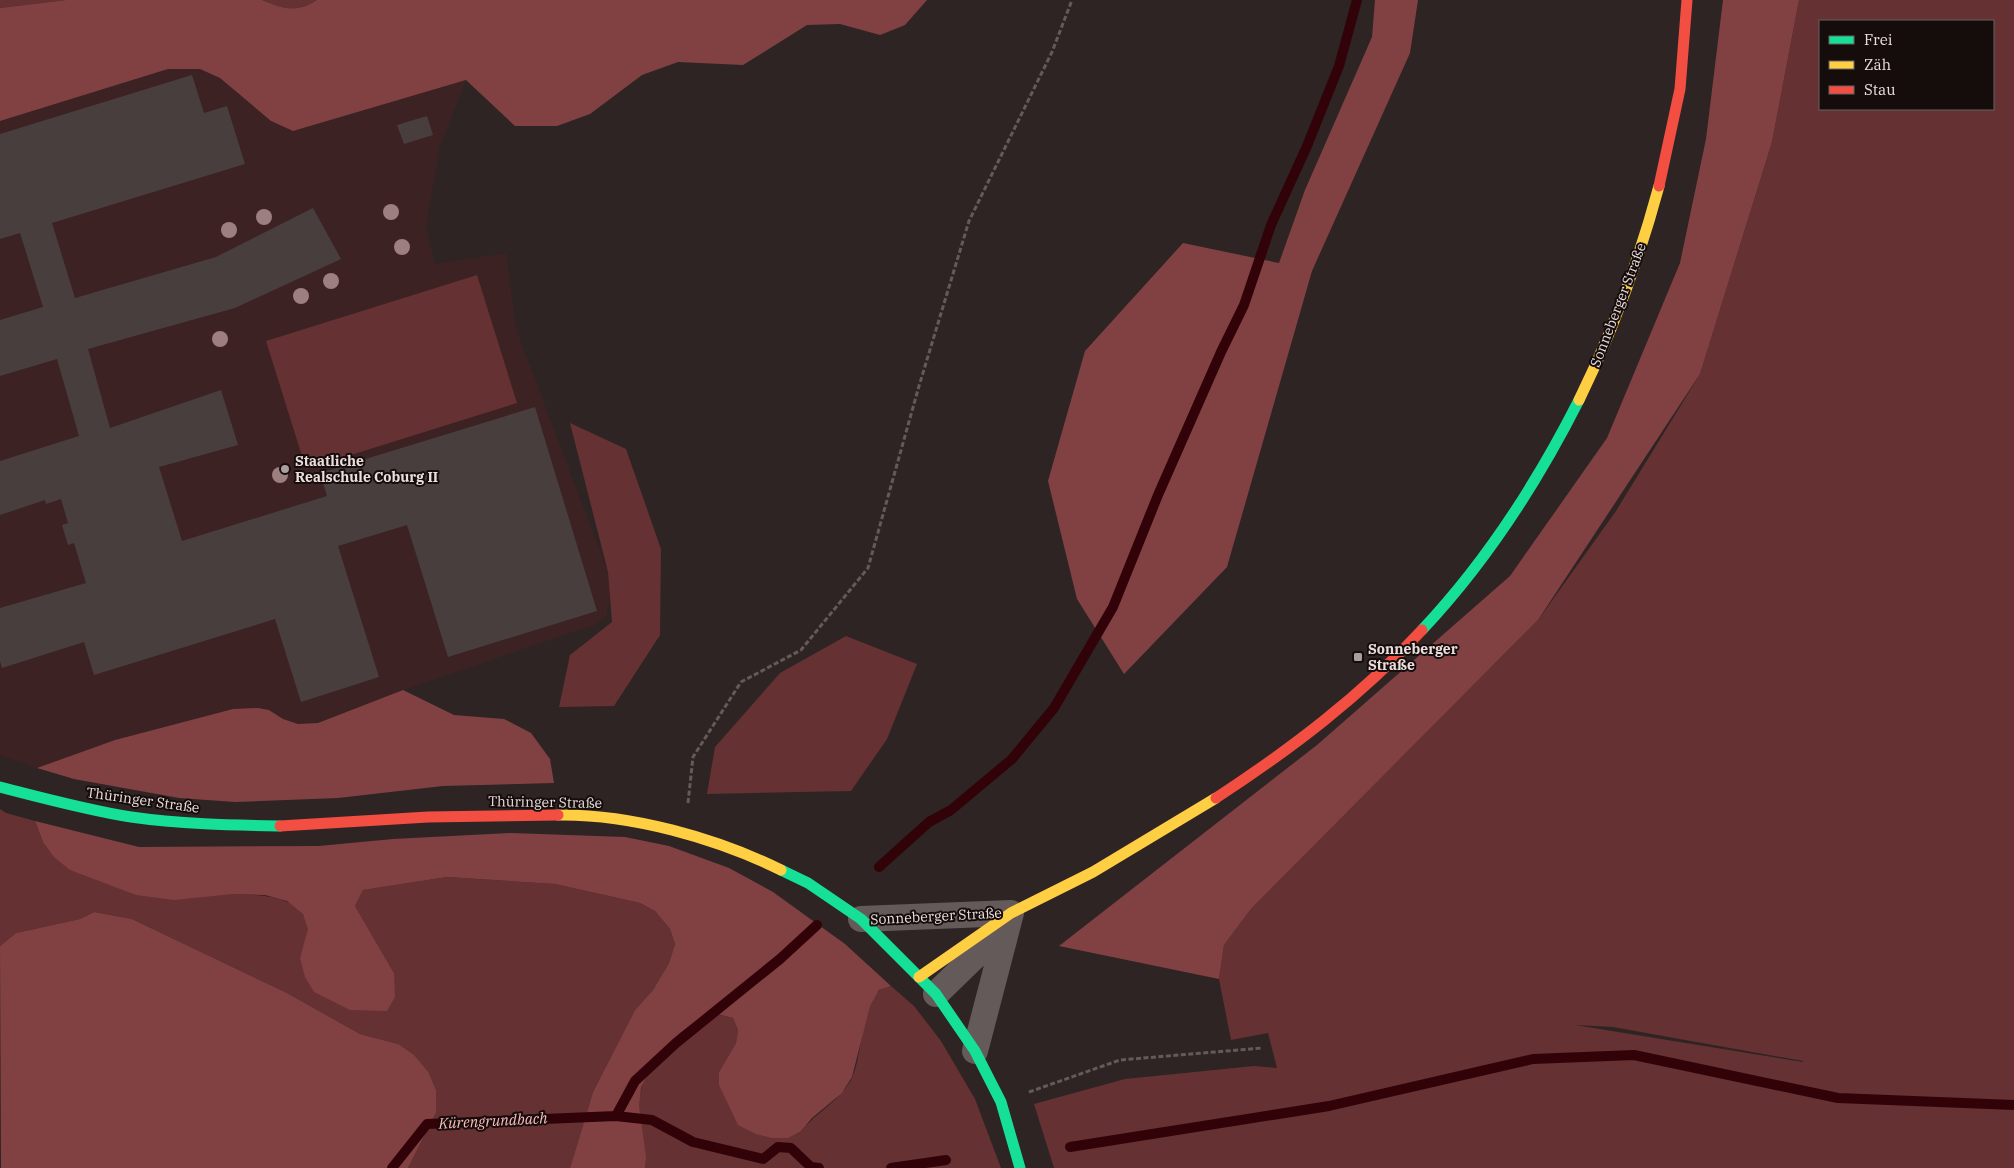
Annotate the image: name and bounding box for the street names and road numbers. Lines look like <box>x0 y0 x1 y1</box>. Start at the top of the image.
street label: Sonneberger Straße <box>1586 240 1650 370</box>
street label: Thüringer Straße <box>85 783 201 817</box>
street label: Thüringer Straße <box>488 792 602 812</box>
street label: Sonneberger Straße <box>870 904 1002 928</box>

